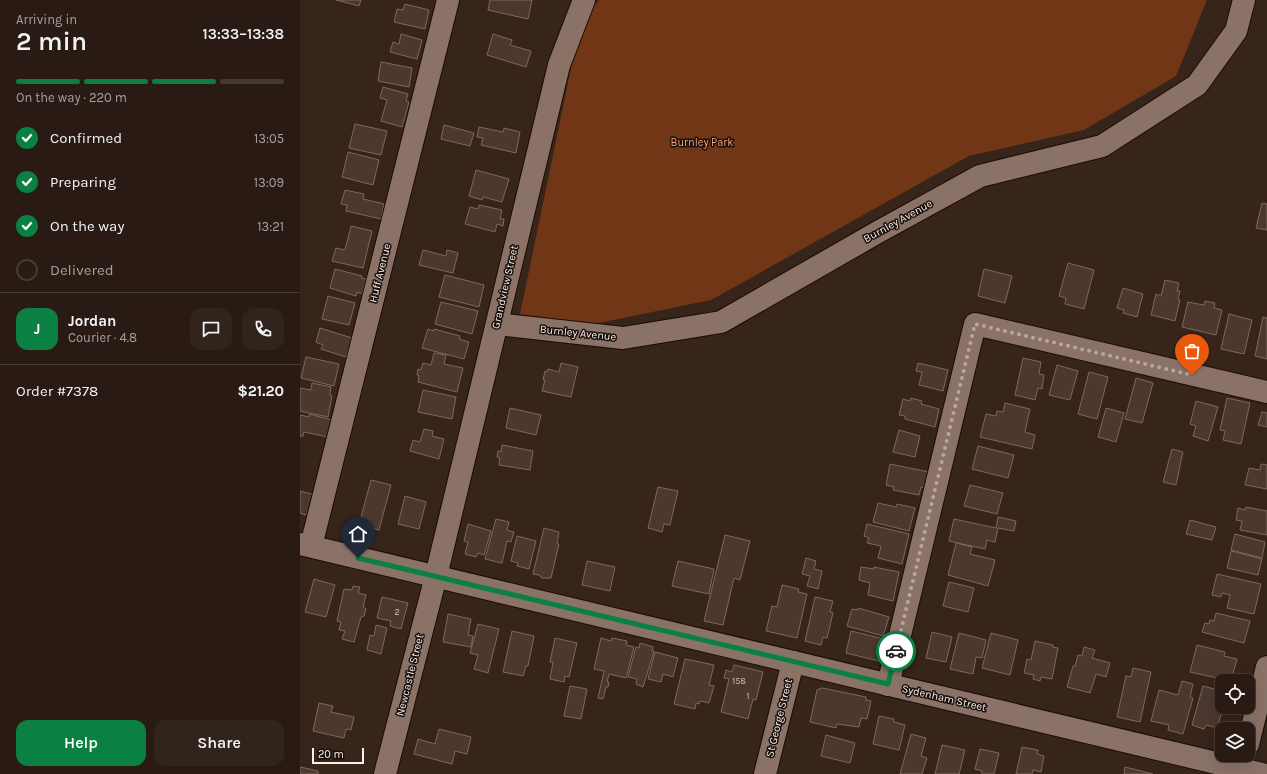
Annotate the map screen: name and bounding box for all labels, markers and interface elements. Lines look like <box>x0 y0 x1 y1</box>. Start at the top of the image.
text: Arriving in <box>16 12 77 27</box>
text: 13:33–13:38 <box>203 25 284 43</box>
text: 2 min <box>16 26 87 57</box>
text: On the way · 220 m <box>16 90 127 105</box>
icon: check <box>16 127 38 149</box>
text: Confirmed <box>50 129 122 147</box>
text: 13:05 <box>254 131 284 146</box>
park label: Burnley Park <box>671 136 733 149</box>
icon: check <box>16 171 38 193</box>
text: Preparing <box>50 173 116 191</box>
text: 13:09 <box>254 175 284 190</box>
street label: Burnley Avenue <box>861 197 935 245</box>
icon: check <box>16 215 38 237</box>
text: On the way <box>50 217 124 235</box>
text: 13:21 <box>257 219 284 234</box>
street label: Huff Avenue <box>366 242 394 304</box>
street label: Grandview Street <box>489 244 521 330</box>
text: Delivered <box>50 261 114 279</box>
button: chat <box>190 308 232 350</box>
button: phone <box>242 308 284 350</box>
text: Jordan <box>68 312 116 330</box>
text: J <box>34 320 40 338</box>
street label: Burnley Avenue <box>539 323 617 344</box>
text: Courier · 4.8 <box>68 330 137 345</box>
pin <box>1175 334 1209 375</box>
icon: bag <box>1181 340 1203 362</box>
text: Order #7378 <box>16 382 98 400</box>
text: $21.20 <box>237 382 284 400</box>
pin <box>341 517 375 558</box>
icon: home <box>347 523 369 545</box>
house number: 2 <box>394 607 400 617</box>
courier <box>876 631 916 671</box>
street label: Newcastle Street <box>393 633 427 717</box>
icon: car <box>885 640 907 662</box>
map controls <box>1215 674 1255 762</box>
button: locate <box>1215 674 1255 714</box>
house number: 158 <box>732 676 746 686</box>
street label: St George Street <box>763 677 795 759</box>
street label: Sydenham Street <box>900 682 988 714</box>
house number: 1 <box>747 691 750 701</box>
button: Help <box>16 720 146 766</box>
button: Share <box>154 720 284 766</box>
button: layers <box>1215 722 1255 762</box>
scale bar <box>312 746 364 765</box>
text: 20 m <box>318 748 344 761</box>

